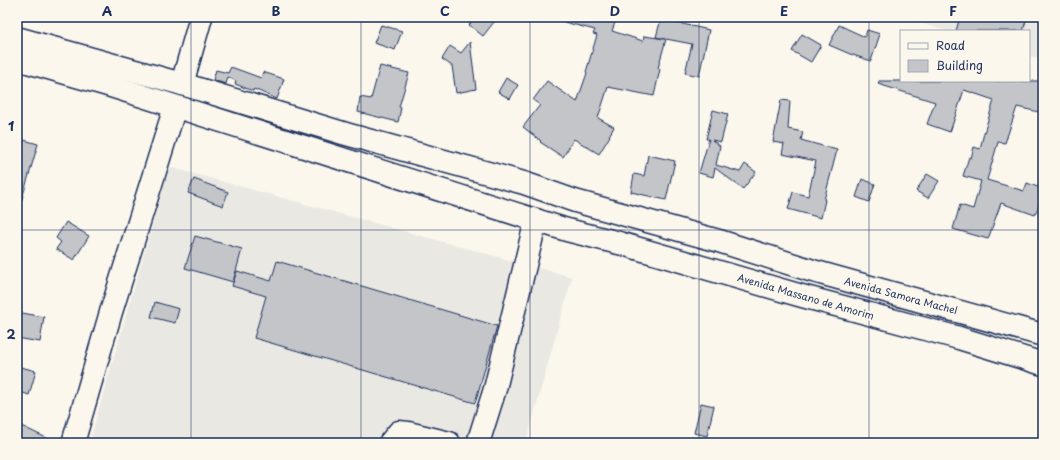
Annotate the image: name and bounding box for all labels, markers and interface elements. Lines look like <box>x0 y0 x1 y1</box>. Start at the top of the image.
text: A <box>102 1 112 20</box>
text: B <box>272 1 281 20</box>
text: C <box>440 1 450 20</box>
text: D <box>610 1 620 20</box>
text: E <box>780 1 788 20</box>
text: F <box>949 1 957 20</box>
legend <box>900 30 1030 82</box>
text: Road <box>936 36 965 54</box>
text: Building <box>936 56 983 74</box>
text: 1 <box>8 116 14 135</box>
street label: Avenida Massano de Amorim <box>736 269 876 323</box>
street label: Avenida Samora Machel <box>843 273 960 317</box>
text: 2 <box>6 324 16 343</box>

